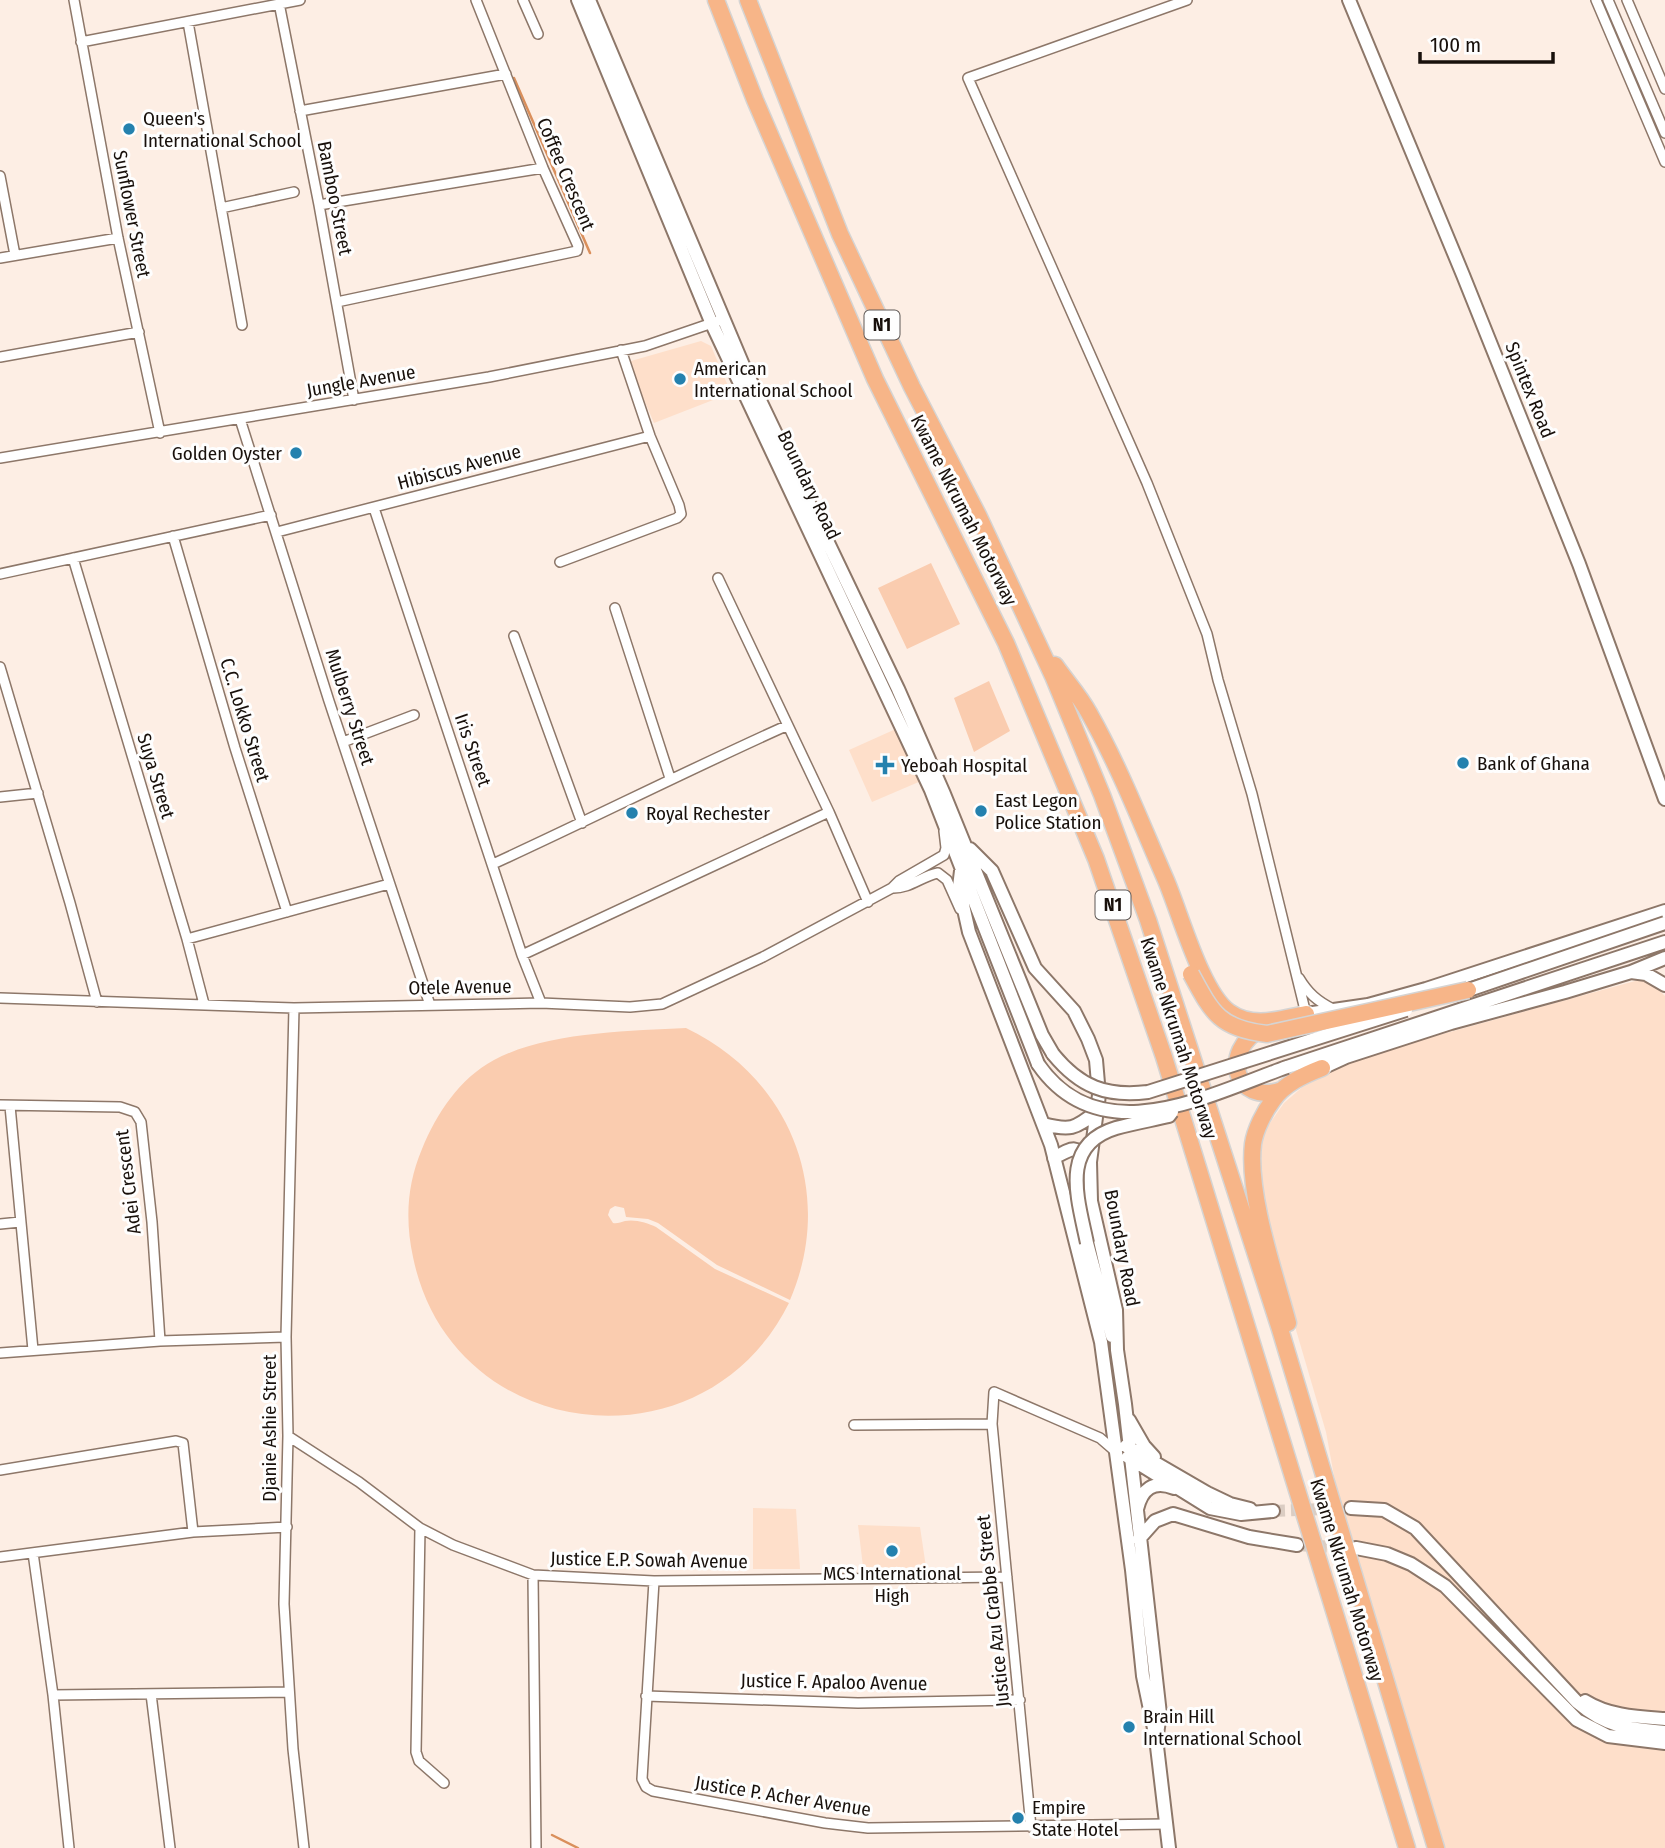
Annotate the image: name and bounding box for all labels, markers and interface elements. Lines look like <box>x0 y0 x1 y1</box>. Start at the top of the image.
scale bar <box>1420 21 1553 65</box>
text: 100 m <box>1430 32 1481 58</box>
place label: Queen's International School <box>143 107 301 152</box>
street label: Coffee Crescent <box>532 114 600 235</box>
marker: Queen's International School <box>121 121 137 137</box>
street label: Bamboo Street <box>313 139 357 258</box>
street label: Sunflower Street <box>108 148 156 280</box>
road number: N1 <box>864 310 900 340</box>
street label: Spintex Road <box>1500 339 1560 441</box>
place label: American International School <box>694 357 852 402</box>
street label: Jungle Avenue <box>305 360 417 402</box>
marker: American International School <box>672 371 688 387</box>
street label: Kwame Nkrumah Motorway <box>906 411 1022 610</box>
street label: Boundary Road <box>773 427 845 543</box>
street label: Hibiscus Avenue <box>395 439 523 495</box>
place label: Golden Oyster <box>172 442 282 465</box>
marker: Golden Oyster <box>288 445 304 461</box>
street label: Mulberry Street <box>320 646 380 769</box>
street label: C.C. Lokko Street <box>215 655 275 785</box>
street label: Iris Street <box>450 710 496 790</box>
street label: Suya Street <box>132 731 180 822</box>
place label: Bank of Ghana <box>1477 752 1590 775</box>
place label: Yeboah Hospital <box>901 754 1027 777</box>
marker: Yeboah Hospital <box>875 755 895 775</box>
marker: Bank of Ghana <box>1455 755 1471 771</box>
place label: East Legon Police Station <box>995 789 1102 834</box>
place label: Royal Rechester <box>646 802 770 825</box>
marker: East Legon Police Station <box>973 803 989 819</box>
marker: Royal Rechester <box>624 805 640 821</box>
road number: N1 <box>1096 890 1130 920</box>
street label: Kwame Nkrumah Motorway <box>1135 934 1223 1142</box>
street label: Otele Avenue <box>408 975 512 999</box>
street label: Adei Crescent <box>110 1128 146 1236</box>
street label: Boundary Road <box>1099 1187 1145 1309</box>
street label: Djanie Ashie Street <box>258 1354 281 1502</box>
street label: Kwame Nkrumah Motorway <box>1305 1476 1389 1685</box>
street label: Justice Azu Crabbe Street <box>971 1513 1015 1708</box>
marker: MCS International High <box>884 1543 900 1559</box>
street label: Justice E.P. Sowah Avenue <box>550 1547 748 1573</box>
place label: MCS International High <box>823 1562 961 1607</box>
street label: Justice F. Apaloo Avenue <box>740 1669 928 1695</box>
place label: Brain Hill International School <box>1143 1705 1301 1750</box>
marker: Brain Hill International School <box>1121 1719 1137 1735</box>
street label: Justice P. Acher Avenue <box>693 1771 873 1821</box>
place label: Empire State Hotel <box>1032 1796 1118 1841</box>
marker: Empire State Hotel <box>1010 1810 1026 1826</box>

